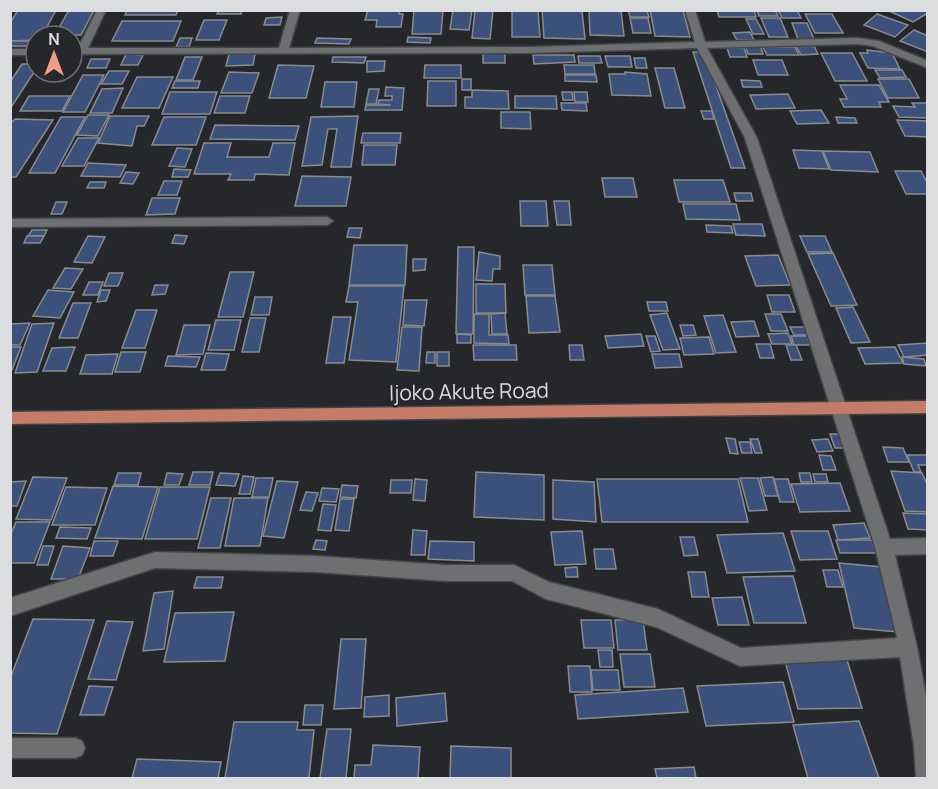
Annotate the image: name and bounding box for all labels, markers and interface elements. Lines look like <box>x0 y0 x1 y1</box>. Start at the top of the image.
north arrow <box>24 24 84 84</box>
text: N <box>48 28 60 50</box>
street label: Ijoko Akute Road <box>389 376 549 406</box>

